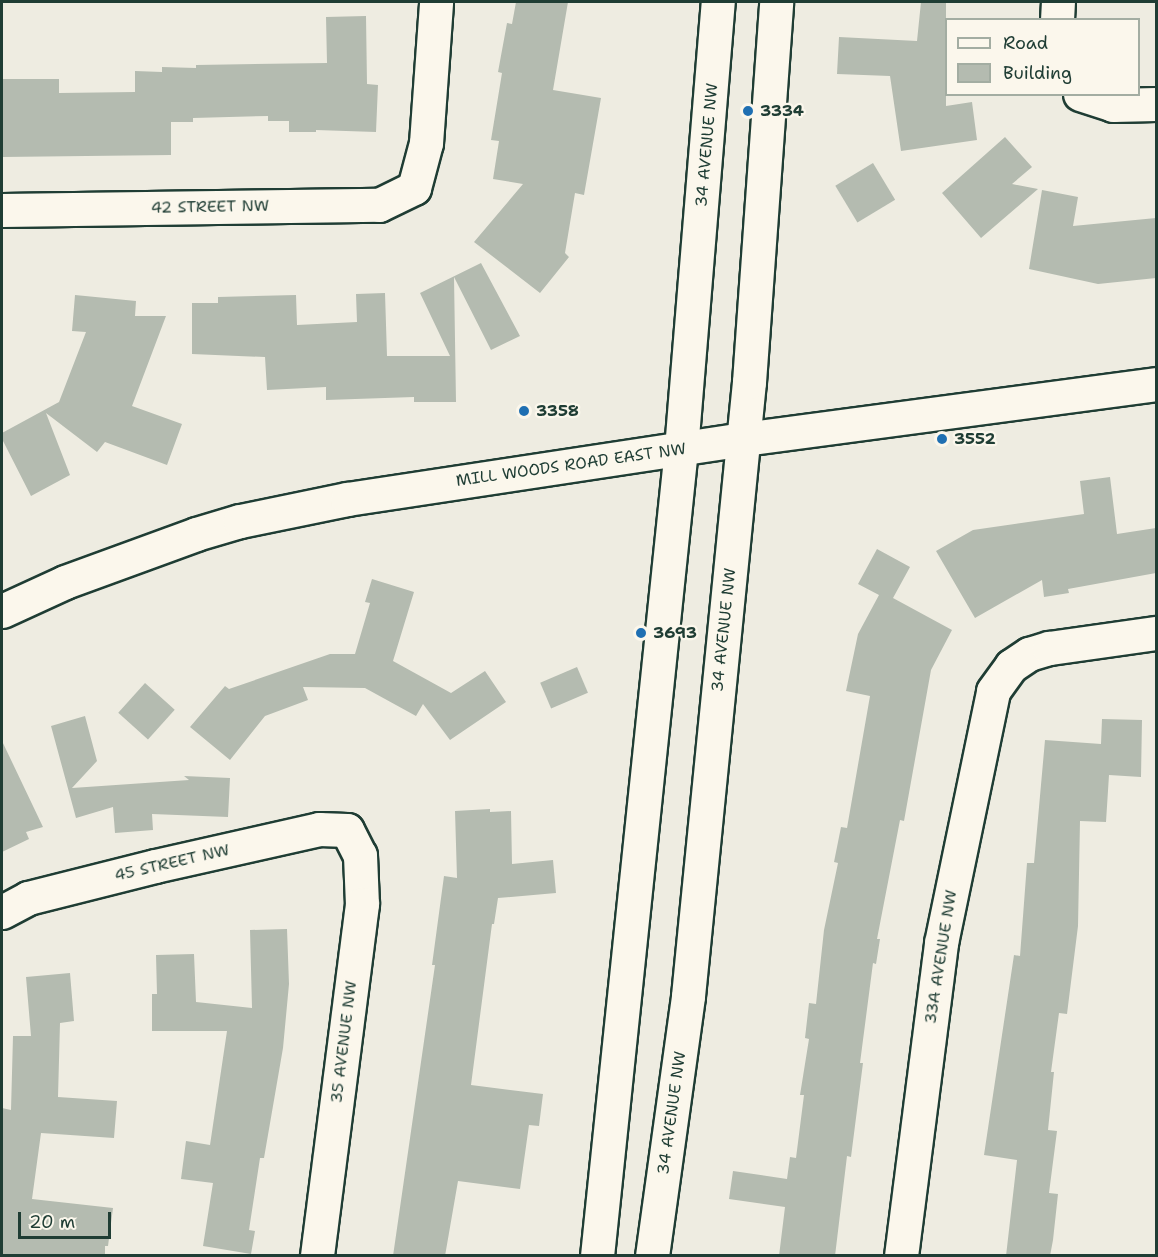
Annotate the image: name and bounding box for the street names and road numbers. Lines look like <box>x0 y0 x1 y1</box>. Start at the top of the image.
street label: 34 AVENUE NW <box>692 82 722 208</box>
street label: 42 STREET NW <box>151 196 269 218</box>
street label: MILL WOODS ROAD EAST NW <box>455 439 687 491</box>
street label: 34 AVENUE NW <box>708 567 740 693</box>
street label: 45 STREET NW <box>113 840 231 886</box>
street label: 33A AVENUE NW <box>921 889 961 1025</box>
street label: 35 AVENUE NW <box>327 980 361 1104</box>
street label: 34 AVENUE NW <box>654 1050 690 1176</box>

